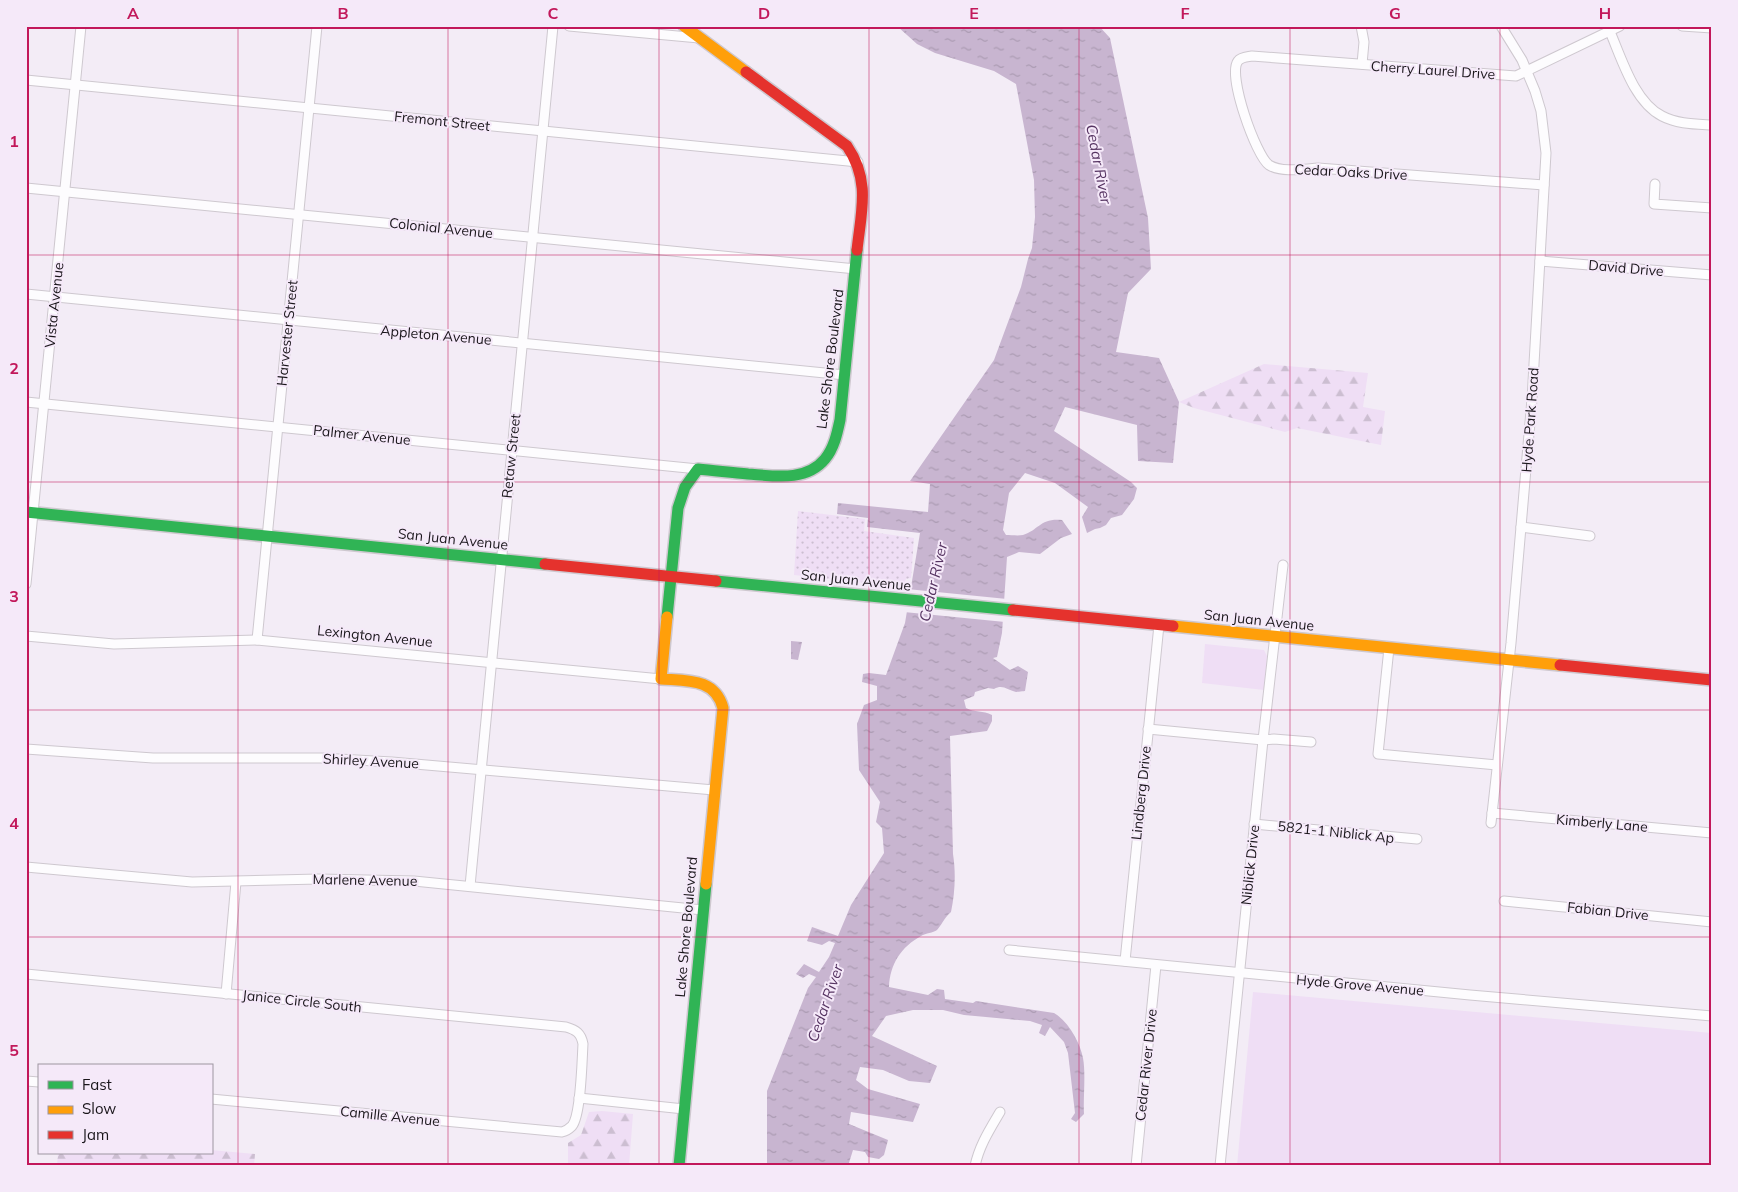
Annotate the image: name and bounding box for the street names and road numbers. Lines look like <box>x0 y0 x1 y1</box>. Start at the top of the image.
street label: Cherry Laurel Drive <box>1370 57 1496 83</box>
street label: Fremont Street <box>393 107 491 135</box>
street label: Cedar Oaks Drive <box>1294 160 1408 184</box>
street label: Colonial Avenue <box>388 214 494 242</box>
street label: David Drive <box>1588 256 1664 280</box>
street label: Vista Avenue <box>41 261 67 349</box>
street label: Harvester Street <box>272 279 302 387</box>
street label: Lake Shore Boulevard <box>812 288 848 430</box>
street label: Appleton Avenue <box>380 321 492 349</box>
street label: Hyde Park Road <box>1517 367 1543 473</box>
street label: Retaw Street <box>498 413 524 499</box>
street label: Palmer Avenue <box>312 421 412 449</box>
street label: San Juan Avenue <box>397 524 509 554</box>
street label: San Juan Avenue <box>800 565 912 595</box>
street label: San Juan Avenue <box>1203 605 1315 635</box>
street label: Lexington Avenue <box>316 621 434 651</box>
street label: Lindberg Drive <box>1127 745 1155 841</box>
street label: Shirley Avenue <box>323 749 419 773</box>
street label: Kimberly Lane <box>1555 810 1649 836</box>
street label: 5821-1 Niblick Ap <box>1277 817 1395 847</box>
street label: Niblick Drive <box>1237 824 1263 906</box>
street label: Lake Shore Boulevard <box>671 856 701 998</box>
street label: Marlene Avenue <box>313 870 417 890</box>
street label: Fabian Drive <box>1566 898 1650 924</box>
street label: Hyde Grove Avenue <box>1295 970 1425 1000</box>
street label: Janice Circle South <box>241 986 363 1016</box>
street label: Cedar River Drive <box>1131 1008 1161 1122</box>
street label: Camille Avenue <box>339 1102 441 1130</box>

